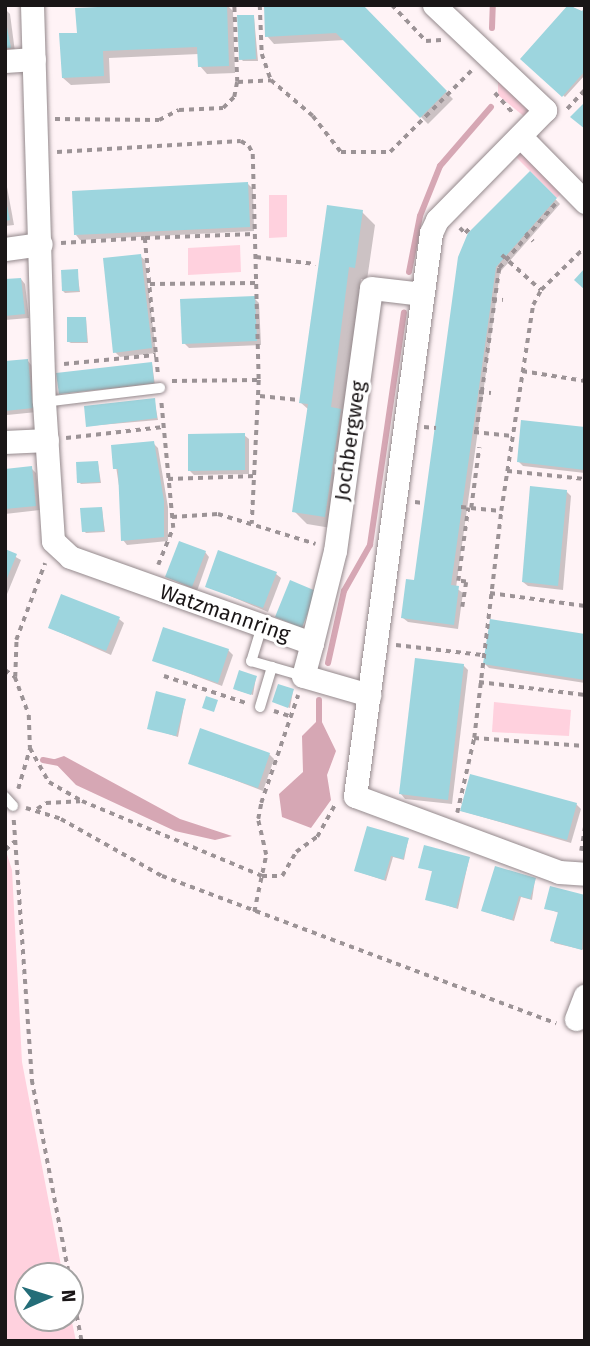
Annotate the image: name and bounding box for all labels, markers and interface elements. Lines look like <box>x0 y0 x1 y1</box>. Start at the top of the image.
street label: Jochbergweg <box>329 379 371 503</box>
street label: Watzmannring <box>157 579 293 647</box>
north arrow <box>14 1262 84 1332</box>
text: N <box>57 1289 80 1303</box>

